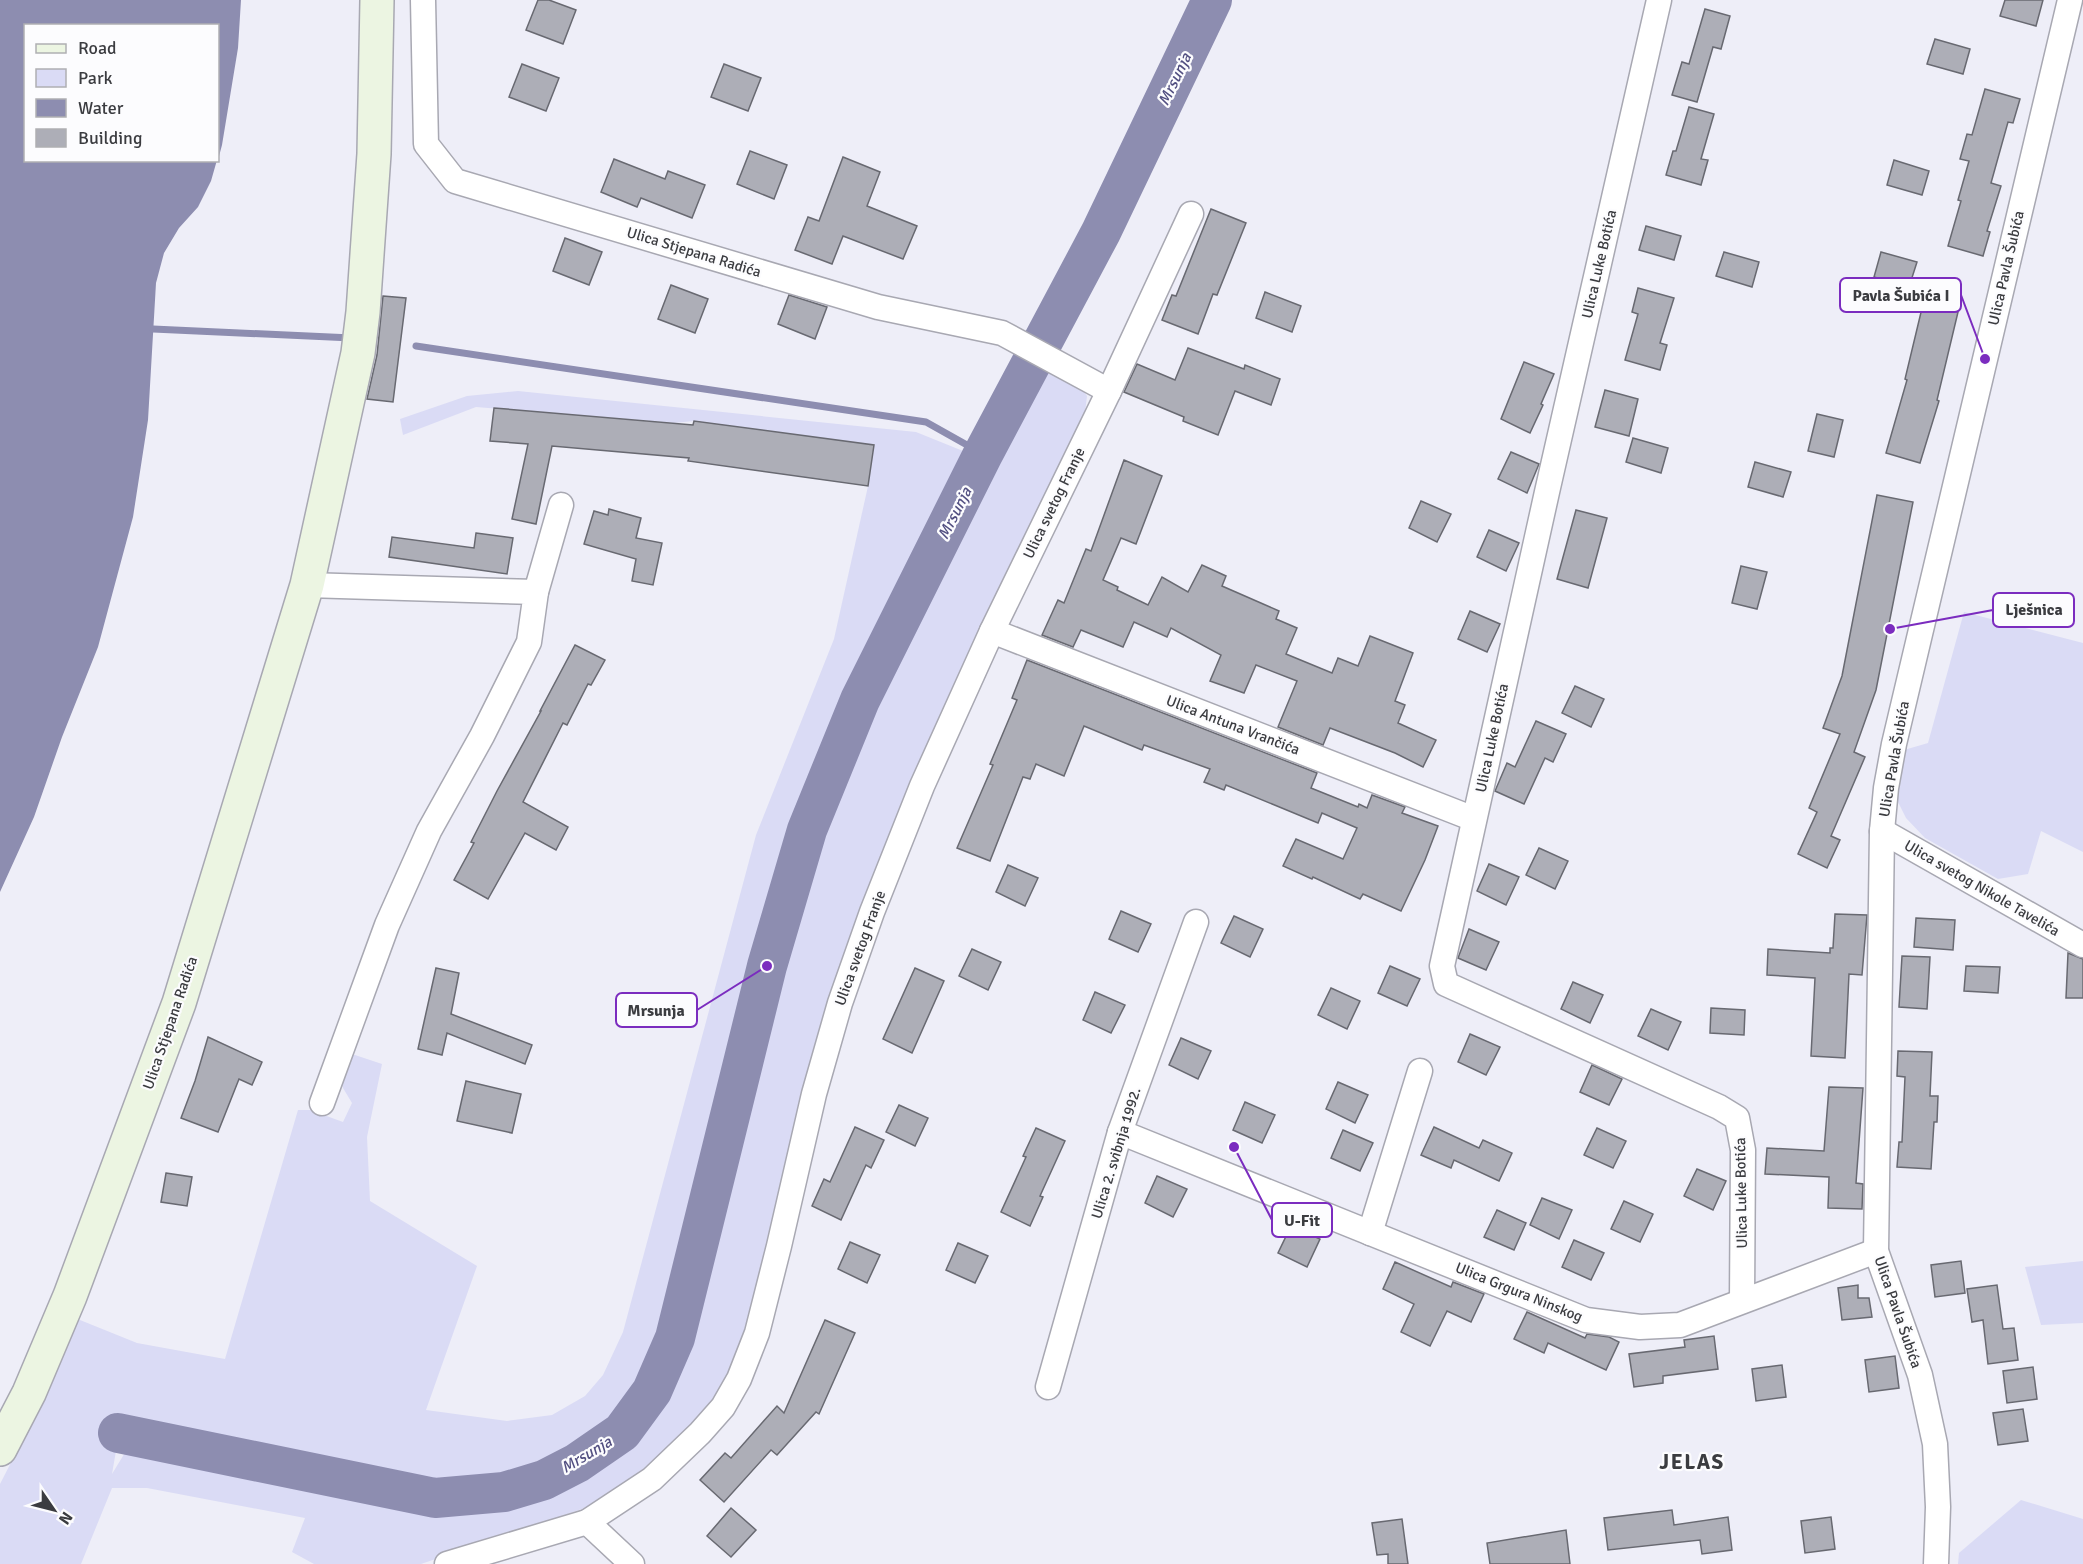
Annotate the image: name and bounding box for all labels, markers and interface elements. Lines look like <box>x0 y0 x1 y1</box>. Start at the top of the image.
legend <box>24 24 219 162</box>
text: Road <box>78 37 117 59</box>
water label: Mrsunja <box>1154 49 1197 109</box>
text: Park <box>78 67 113 89</box>
text: Water <box>78 97 124 119</box>
text: Building <box>78 127 142 149</box>
street label: Ulica Luke Botića <box>1578 208 1620 320</box>
street label: Ulica Pavla Šubića <box>1983 209 2028 327</box>
street label: Ulica Stjepana Radića <box>625 223 763 281</box>
callout: Pavla Šubića I <box>1840 278 1961 312</box>
text: Pavla Šubića I <box>1853 286 1949 306</box>
street label: Ulica svetog Franje <box>1019 444 1089 562</box>
water label: Mrsunja <box>933 483 977 543</box>
callout: Lješnica <box>1993 593 2074 627</box>
text: Lješnica <box>2005 600 2063 620</box>
street label: Ulica Luke Botića <box>1472 682 1512 794</box>
street label: Ulica Antuna Vrančića <box>1164 691 1302 759</box>
street label: Ulica Pavla Šubića <box>1874 699 1913 818</box>
street label: Ulica svetog Nikole Tavelića <box>1901 836 2063 940</box>
street label: Ulica svetog Franje <box>831 888 889 1008</box>
street label: Ulica Stjepana Radića <box>139 954 201 1092</box>
callout: Mrsunja <box>616 993 697 1027</box>
text: Mrsunja <box>627 1001 685 1021</box>
street label: Ulica 2. svibnja 1992. <box>1087 1085 1145 1221</box>
street label: Ulica Luke Botića <box>1731 1137 1751 1249</box>
callout: U-Fit <box>1272 1203 1332 1237</box>
text: U-Fit <box>1284 1211 1320 1231</box>
street label: Ulica Pavla Šubića <box>1870 1253 1927 1370</box>
street label: Ulica Grgura Ninskog <box>1453 1258 1585 1326</box>
water label: Mrsunja <box>557 1431 616 1478</box>
district label: JELAS <box>1659 1449 1725 1475</box>
north arrow <box>24 1480 84 1540</box>
text: N <box>54 1508 77 1528</box>

